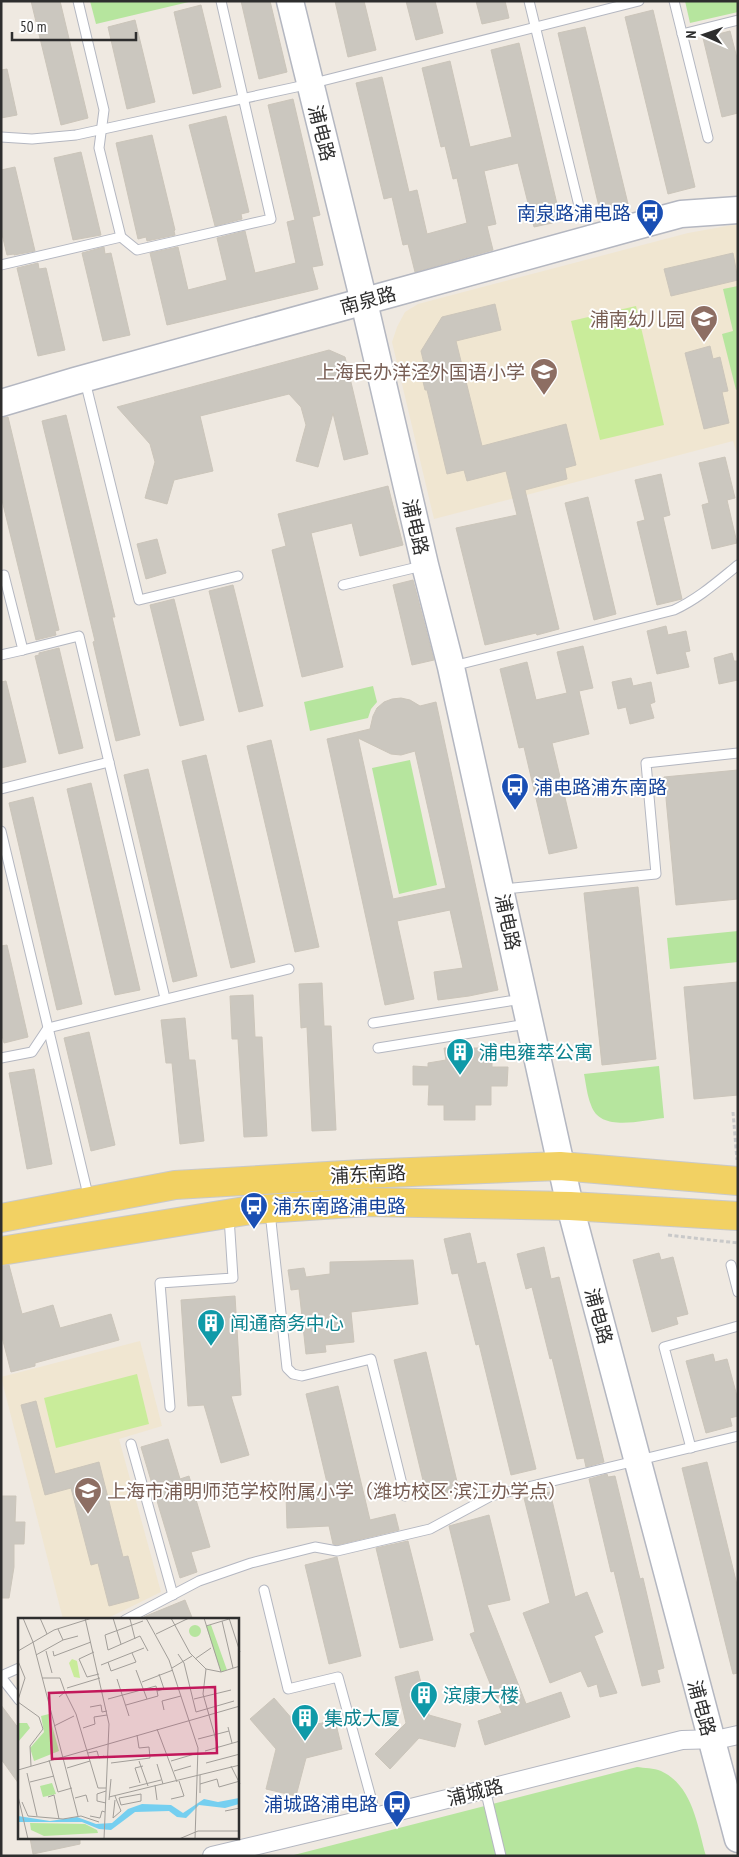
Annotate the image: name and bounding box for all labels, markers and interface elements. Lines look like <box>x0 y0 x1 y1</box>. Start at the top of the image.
scale bar <box>12 10 136 42</box>
north arrow <box>679 10 729 60</box>
text: 50 m <box>20 17 46 36</box>
text: N <box>682 30 700 39</box>
street label: 浦电路 <box>303 102 341 164</box>
bus stop icon: 南泉路浦电路 <box>635 198 665 237</box>
place label: 南泉路浦电路 <box>517 201 631 225</box>
street label: 南泉路 <box>337 281 399 319</box>
school or university icon: 浦南幼儿园 <box>689 304 719 343</box>
place label: 浦南幼儿园 <box>590 307 685 331</box>
school or university icon: 上海民办洋泾外国语小学 <box>529 357 559 396</box>
place label: 上海民办洋泾外国语小学 <box>316 360 525 384</box>
street label: 浦电路 <box>398 497 434 557</box>
bus stop icon: 浦电路浦东南路 <box>500 772 530 811</box>
place label: 浦电路浦东南路 <box>534 775 667 799</box>
street label: 浦电路 <box>490 892 526 952</box>
building icon: 浦电雍萃公寓 <box>445 1037 475 1076</box>
place label: 浦电雍萃公寓 <box>479 1040 593 1064</box>
street label: 浦东南路 <box>329 1160 407 1188</box>
bus stop icon: 浦东南路浦电路 <box>239 1191 269 1230</box>
place label: 浦东南路浦电路 <box>273 1194 406 1218</box>
street label: 浦电路 <box>580 1285 618 1347</box>
building icon: 闻通商务中心 <box>196 1308 226 1347</box>
place label: 闻通商务中心 <box>230 1311 344 1335</box>
school or university icon: 上海市浦明师范学校附属小学（潍坊校区·滨江办学点） <box>73 1476 103 1515</box>
place label: 上海市浦明师范学校附属小学（潍坊校区·滨江办学点） <box>107 1479 567 1503</box>
inset map <box>18 1618 239 1840</box>
street label: 浦电路 <box>683 1677 721 1739</box>
building icon: 滨康大楼 <box>409 1680 439 1719</box>
place label: 滨康大楼 <box>443 1683 519 1707</box>
building icon: 集成大厦 <box>290 1703 320 1742</box>
place label: 集成大厦 <box>324 1706 400 1730</box>
street label: 浦城路 <box>444 1773 506 1811</box>
bus stop icon: 浦城路浦电路 <box>382 1789 412 1828</box>
place label: 浦城路浦电路 <box>264 1792 378 1816</box>

